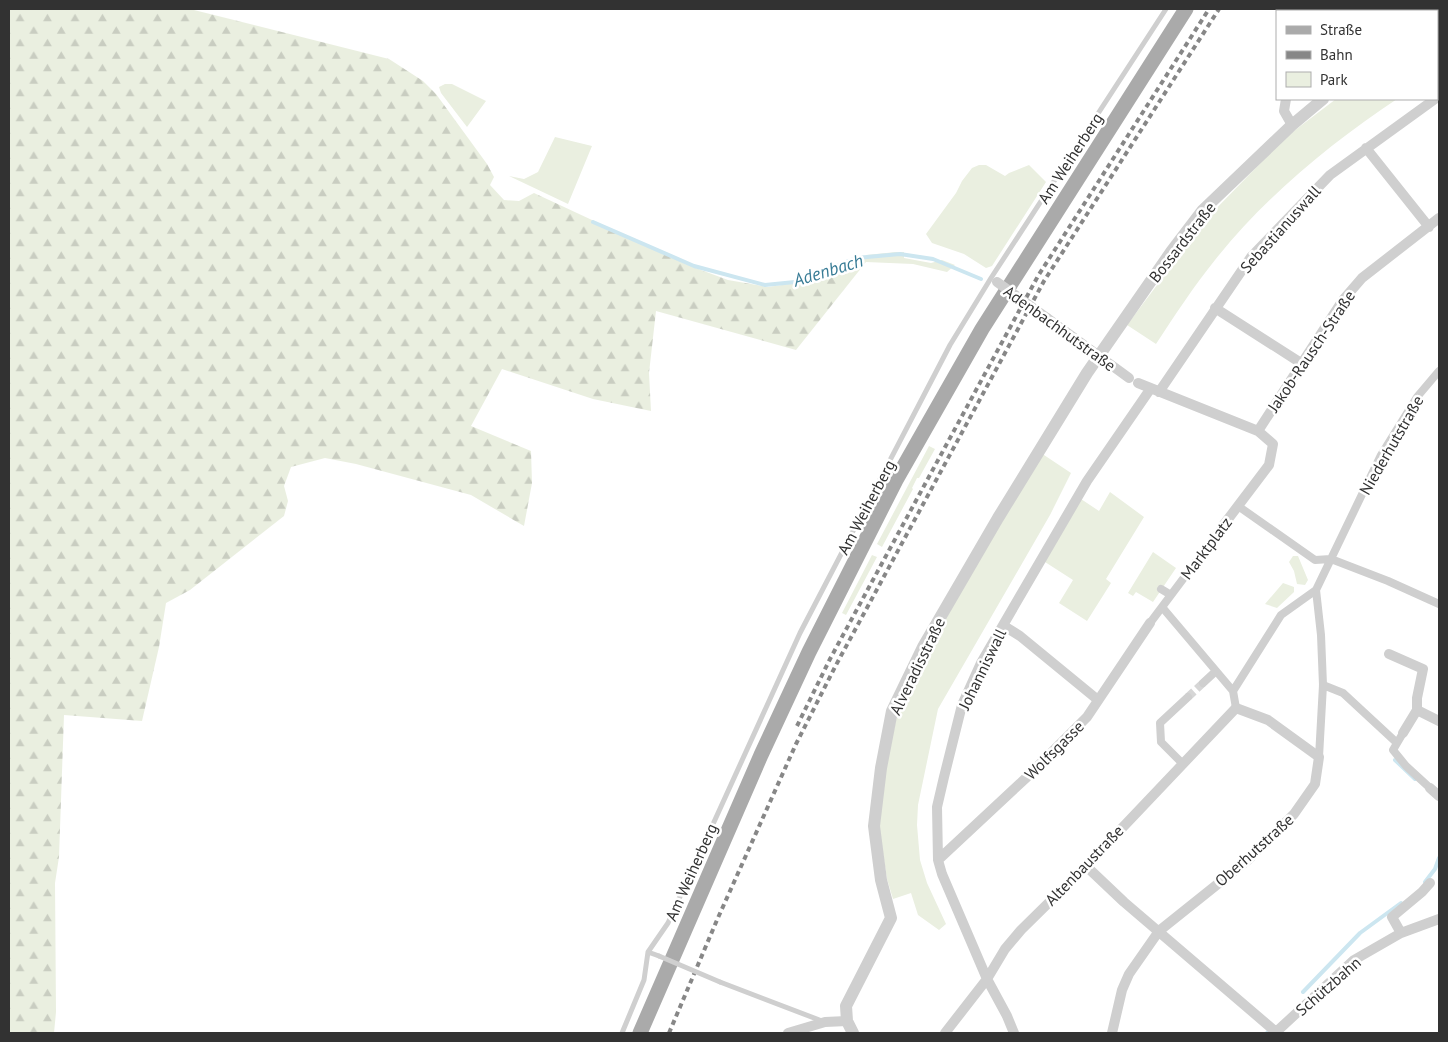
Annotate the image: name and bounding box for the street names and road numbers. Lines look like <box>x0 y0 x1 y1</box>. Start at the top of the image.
street label: Am Weiherberg <box>1033 109 1107 207</box>
street label: Sebastianuswall <box>1236 181 1325 277</box>
street label: Bossardstraße <box>1144 198 1220 286</box>
street label: Adenbachhutstraße <box>1000 281 1120 375</box>
street label: Jakob-Rausch-Straße <box>1262 286 1359 416</box>
street label: Niederhutstraße <box>1355 392 1427 498</box>
street label: Am Weiherberg <box>833 456 899 558</box>
street label: Marktplatz <box>1176 513 1236 583</box>
street label: Alveradisstraße <box>885 614 949 718</box>
street label: Johanniswall <box>953 625 1010 714</box>
street label: Wolfsgasse <box>1020 716 1088 784</box>
street label: Oberhutstraße <box>1210 809 1298 891</box>
street label: Am Weiherberg <box>661 820 721 924</box>
street label: Altenbaustraße <box>1041 820 1127 910</box>
street label: Schützbahn <box>1291 952 1365 1020</box>

